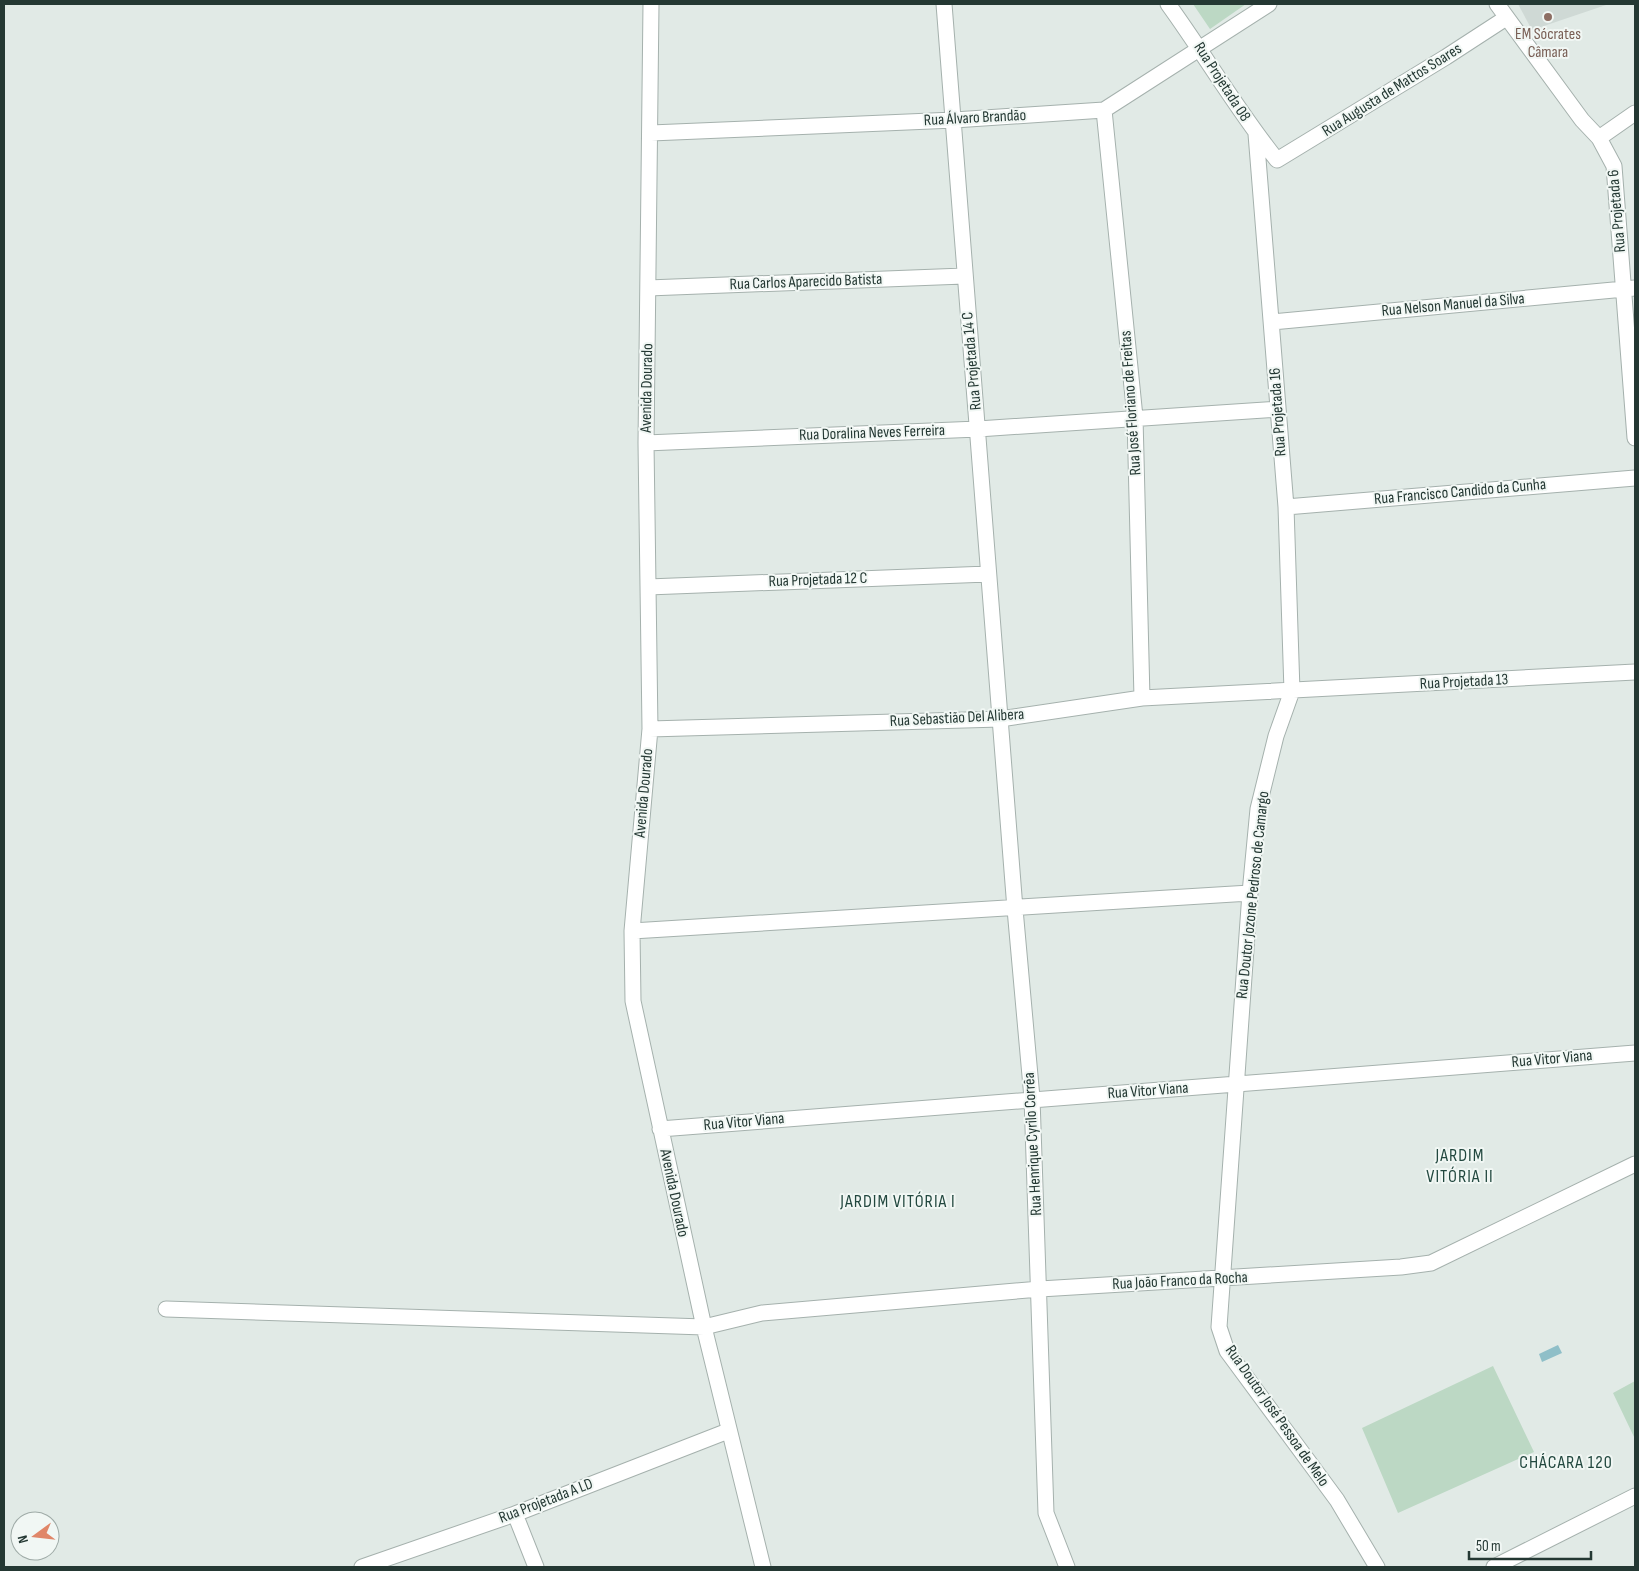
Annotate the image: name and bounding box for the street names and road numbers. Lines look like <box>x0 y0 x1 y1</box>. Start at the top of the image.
street label: Rua Projetada 08 <box>1189 39 1255 125</box>
street label: Rua Augusta de Mattos Soares <box>1319 39 1465 141</box>
street label: Rua Álvaro Brandão <box>923 106 1027 130</box>
street label: Rua Projetada 6 <box>1604 169 1630 253</box>
street label: Rua Carlos Aparecido Batista <box>729 270 883 294</box>
street label: Rua Nelson Manuel da Silva <box>1381 289 1525 321</box>
street label: Rua Projetada 14 C <box>958 311 986 411</box>
street label: Rua José Floriano de Freitas <box>1116 330 1146 476</box>
street label: Avenida Dourado <box>637 343 657 434</box>
street label: Rua Projetada 16 <box>1265 367 1291 457</box>
street label: Rua Doralina Neves Ferreira <box>799 421 945 445</box>
street label: Rua Francisco Candido da Cunha <box>1373 475 1547 509</box>
street label: Rua Projetada 12 C <box>768 569 868 591</box>
street label: Rua Projetada 13 <box>1419 670 1509 694</box>
street label: Rua Sebastião Del Alibera <box>889 705 1025 731</box>
street label: Avenida Dourado <box>631 748 657 839</box>
street label: Rua Doutor Jozone Pedroso de Camargo <box>1233 790 1273 1000</box>
street label: Rua Vitor Viana <box>1511 1046 1593 1072</box>
street label: Rua Henrique Cyrilo Corrêa <box>1020 1072 1046 1216</box>
street label: Rua Vitor Viana <box>1107 1079 1189 1103</box>
street label: Rua Vitor Viana <box>703 1109 785 1135</box>
street label: Avenida Dourado <box>655 1146 693 1239</box>
street label: Rua João Franco da Rocha <box>1112 1268 1248 1294</box>
street label: Rua Doutor José Pessoa de Melo <box>1221 1342 1333 1490</box>
street label: Rua Projetada A LD <box>496 1474 596 1528</box>

